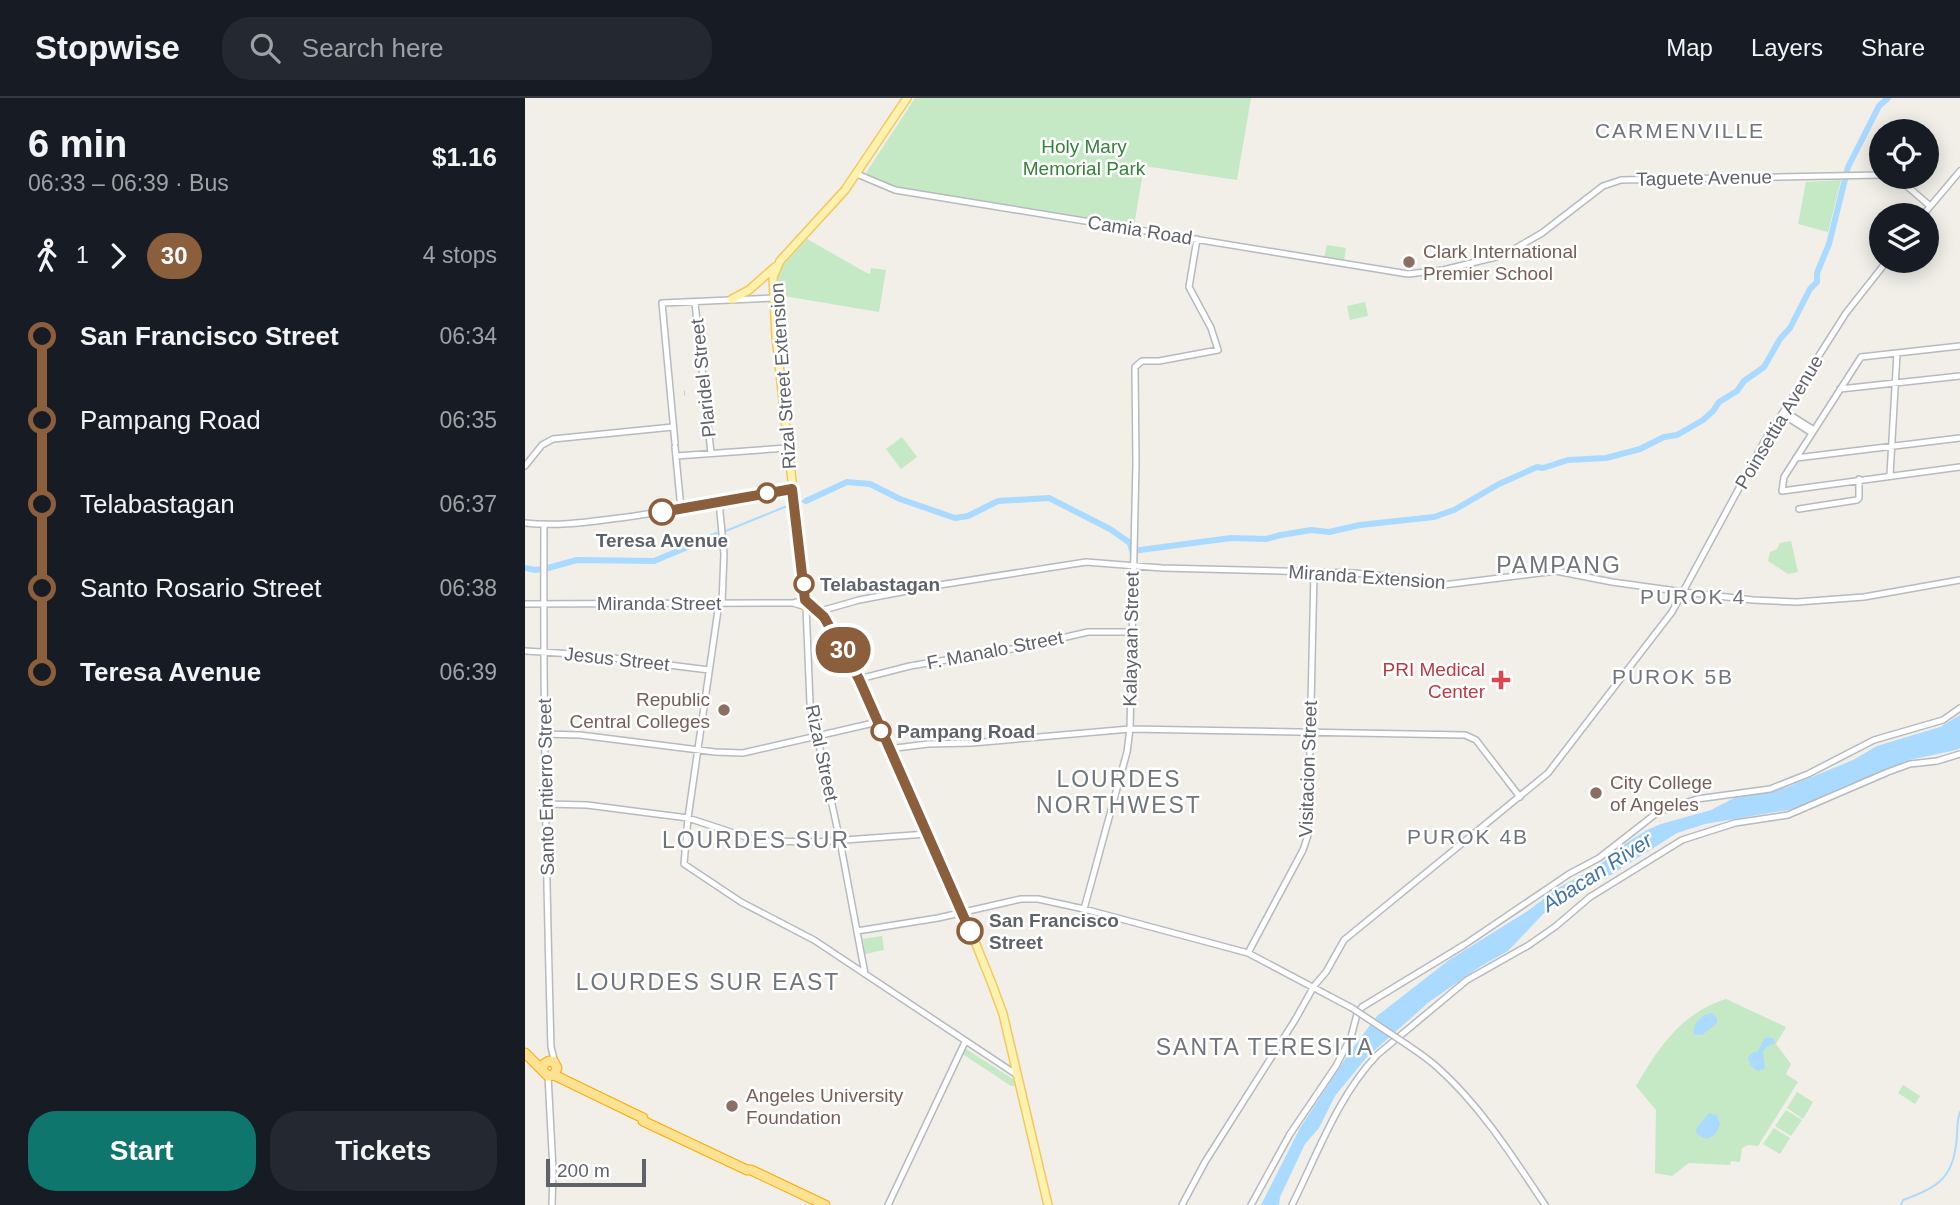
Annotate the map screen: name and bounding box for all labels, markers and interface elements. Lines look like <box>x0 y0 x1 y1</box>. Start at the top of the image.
search box <box>222 17 712 80</box>
text: Stopwise <box>35 29 180 66</box>
icon: search <box>246 29 284 67</box>
text: Search here <box>302 33 444 63</box>
text: Map <box>1666 34 1713 61</box>
text: Layers <box>1751 34 1823 61</box>
text: Share <box>1861 34 1925 61</box>
district label: CARMENVILLE <box>1595 119 1765 142</box>
map controls <box>1869 119 1939 273</box>
button: locate <box>1869 119 1939 189</box>
text: 6 min <box>28 123 127 165</box>
park label: Holy Mary Memorial Park <box>1023 136 1146 179</box>
text: $1.16 <box>432 142 497 172</box>
street label: Taguete Avenue <box>1636 166 1772 190</box>
text: 06:33 – 06:39 · Bus <box>28 170 229 196</box>
button: layers <box>1869 203 1939 273</box>
street label: Camia Road <box>1086 211 1194 249</box>
icon: walk <box>28 237 66 275</box>
icon: forward <box>99 237 137 275</box>
place label: Clark International Premier School <box>1423 241 1577 284</box>
text: 1 <box>76 242 89 268</box>
text: 30 <box>161 242 188 269</box>
text: 4 stops <box>423 242 497 268</box>
marker: Clark International Premier School <box>1401 254 1417 270</box>
street label: Rizal Street Extension <box>766 282 800 470</box>
street label: Plaridel Street <box>686 317 720 438</box>
text: San Francisco Street <box>80 321 339 351</box>
text: 06:34 <box>439 323 497 349</box>
street label: Poinsettia Avenue <box>1731 352 1827 492</box>
text: Pampang Road <box>80 405 261 435</box>
text: 06:35 <box>439 407 497 433</box>
unlabelled marker <box>757 483 777 503</box>
text: Telabastagan <box>80 489 235 519</box>
text: 06:37 <box>439 491 497 517</box>
marker: Teresa Avenue <box>649 499 675 525</box>
place label: Teresa Avenue <box>596 530 728 551</box>
district label: PAMPANG <box>1496 552 1622 578</box>
street label: Miranda Extension <box>1288 561 1446 593</box>
street label: Kalayaan Street <box>1119 571 1143 707</box>
text: Santo Rosario Street <box>80 573 321 603</box>
marker: Telabastagan <box>794 574 814 594</box>
place label: Telabastagan <box>820 574 940 595</box>
text: 06:38 <box>439 575 497 601</box>
district label: PUROK 4 <box>1640 585 1746 608</box>
street label: Miranda Street <box>597 593 722 614</box>
street label: F. Manalo Street <box>925 626 1066 674</box>
line badge: 30 <box>811 627 875 673</box>
text: 30 <box>830 636 856 663</box>
street label: Jesus Street <box>563 643 671 675</box>
text: Teresa Avenue <box>80 657 261 687</box>
text: 06:39 <box>439 659 497 685</box>
place label: PRI Medical Center <box>1383 659 1486 702</box>
district label: PUROK 5B <box>1612 665 1734 688</box>
marker: PRI Medical Center <box>1491 670 1511 690</box>
place label: Republic Central Colleges <box>570 689 710 732</box>
street label: Santo Entierro Street <box>534 697 558 876</box>
street label: Visitacion Street <box>1295 699 1321 838</box>
marker: Republic Central Colleges <box>716 702 732 718</box>
street label: Rizal Street <box>802 703 843 804</box>
marker: Pampang Road <box>871 721 891 741</box>
place label: Pampang Road <box>897 721 1035 742</box>
district label: LOURDES NORTHWEST <box>1036 766 1202 818</box>
place label: City College of Angeles <box>1610 772 1712 815</box>
marker: City College of Angeles <box>1588 785 1604 801</box>
district label: PUROK 4B <box>1407 825 1529 848</box>
district label: LOURDES SUR <box>662 827 850 853</box>
water label: Abacan River <box>1536 827 1657 917</box>
place label: San Francisco Street <box>989 910 1119 953</box>
marker: San Francisco Street <box>957 918 983 944</box>
district label: LOURDES SUR EAST <box>576 969 840 995</box>
district label: SANTA TERESITA <box>1156 1034 1374 1060</box>
place label: Angeles University Foundation <box>746 1085 904 1128</box>
marker: Angeles University Foundation <box>724 1098 740 1114</box>
button: Start <box>28 1111 256 1191</box>
button: Tickets <box>270 1111 497 1191</box>
scale bar <box>546 1156 646 1188</box>
text: 200 m <box>557 1160 610 1181</box>

